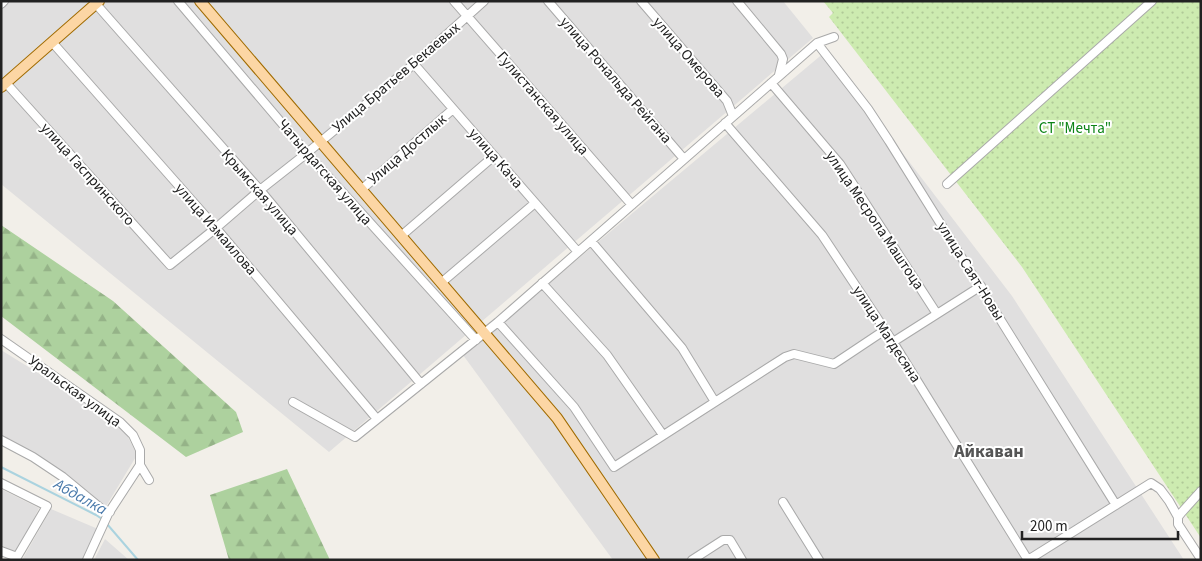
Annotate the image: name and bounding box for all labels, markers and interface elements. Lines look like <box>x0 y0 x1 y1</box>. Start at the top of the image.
street label: улица Рональда Рейгана <box>555 12 677 148</box>
street label: улица Омерова <box>648 12 730 102</box>
street label: Улица Братьев Бекаевых <box>328 17 465 137</box>
street label: Гулистанская улица <box>492 47 594 160</box>
street label: Улица Достлык <box>363 109 452 190</box>
street label: Чатырдагская улица <box>273 115 377 230</box>
street label: улица Гаспринского <box>36 118 140 230</box>
park label: СТ "Мечта" <box>1039 118 1111 139</box>
street label: улица Кача <box>463 124 528 193</box>
street label: Крымская улица <box>216 145 303 240</box>
street label: улица Месропа Маштоца <box>820 147 929 294</box>
street label: улица Измаилова <box>170 179 262 280</box>
street label: улица Саят-Новы <box>932 218 1009 325</box>
street label: улица Магдесяна <box>847 282 926 387</box>
street label: Уральская улица <box>24 351 125 432</box>
district label: Айкаван <box>953 439 1024 464</box>
water label: Абдалка <box>49 473 111 521</box>
scale bar <box>1022 508 1178 540</box>
text: 200 m <box>1030 516 1068 537</box>

